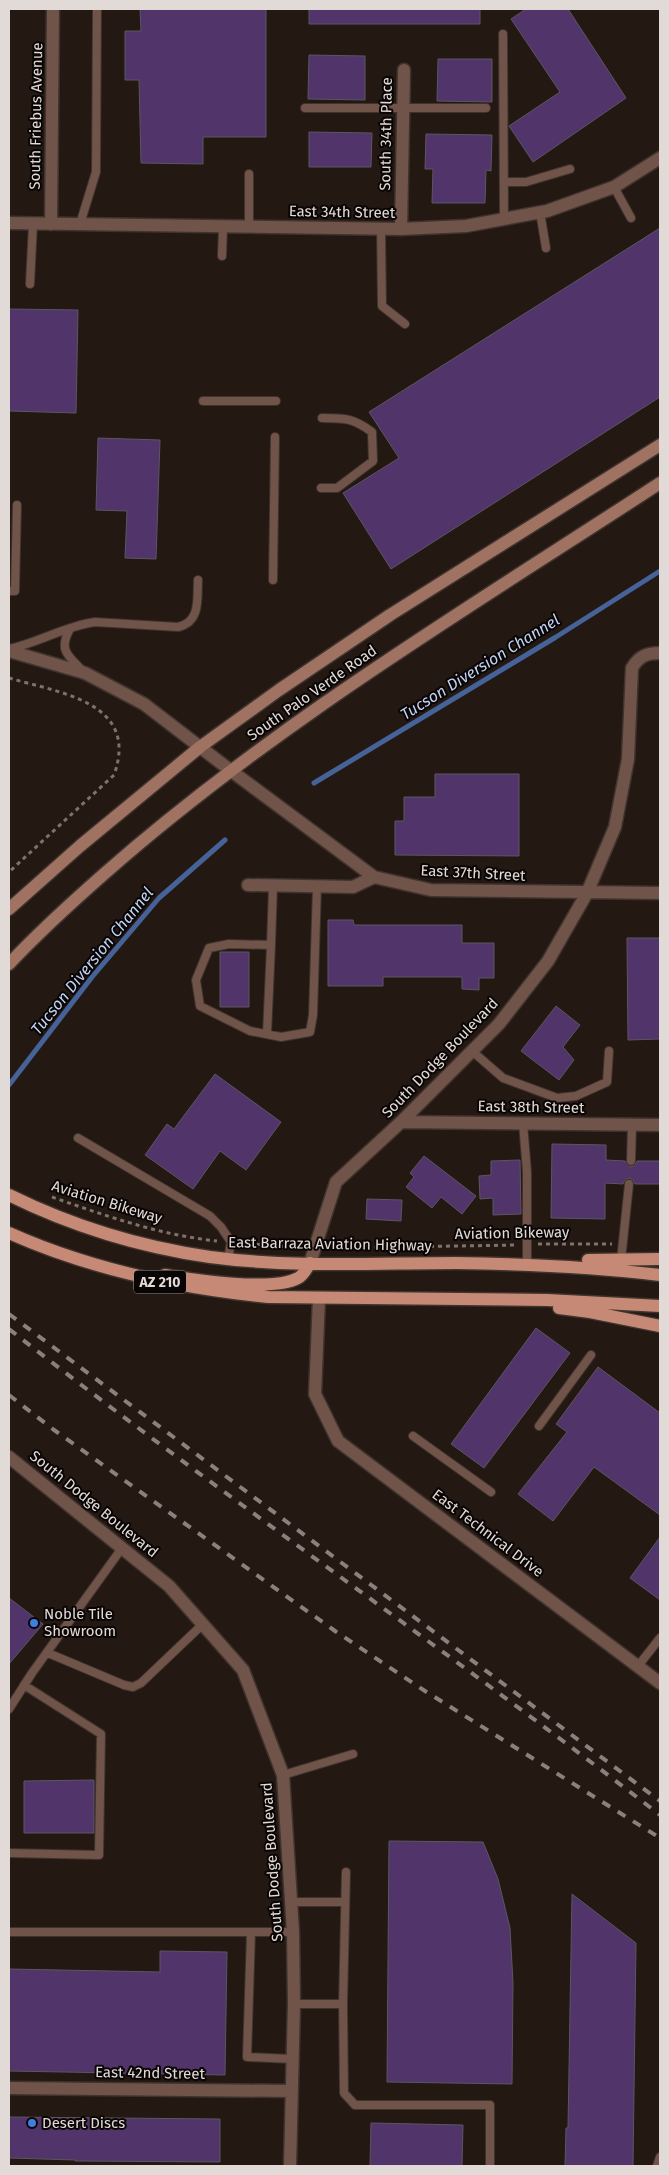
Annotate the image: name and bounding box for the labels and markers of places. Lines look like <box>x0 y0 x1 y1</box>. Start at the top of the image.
place label: Noble Tile Showroom <box>44 1605 116 1640</box>
marker: Noble Tile Showroom <box>28 1617 40 1629</box>
place label: Desert Discs <box>42 2114 125 2132</box>
marker: Desert Discs <box>26 2117 38 2129</box>

